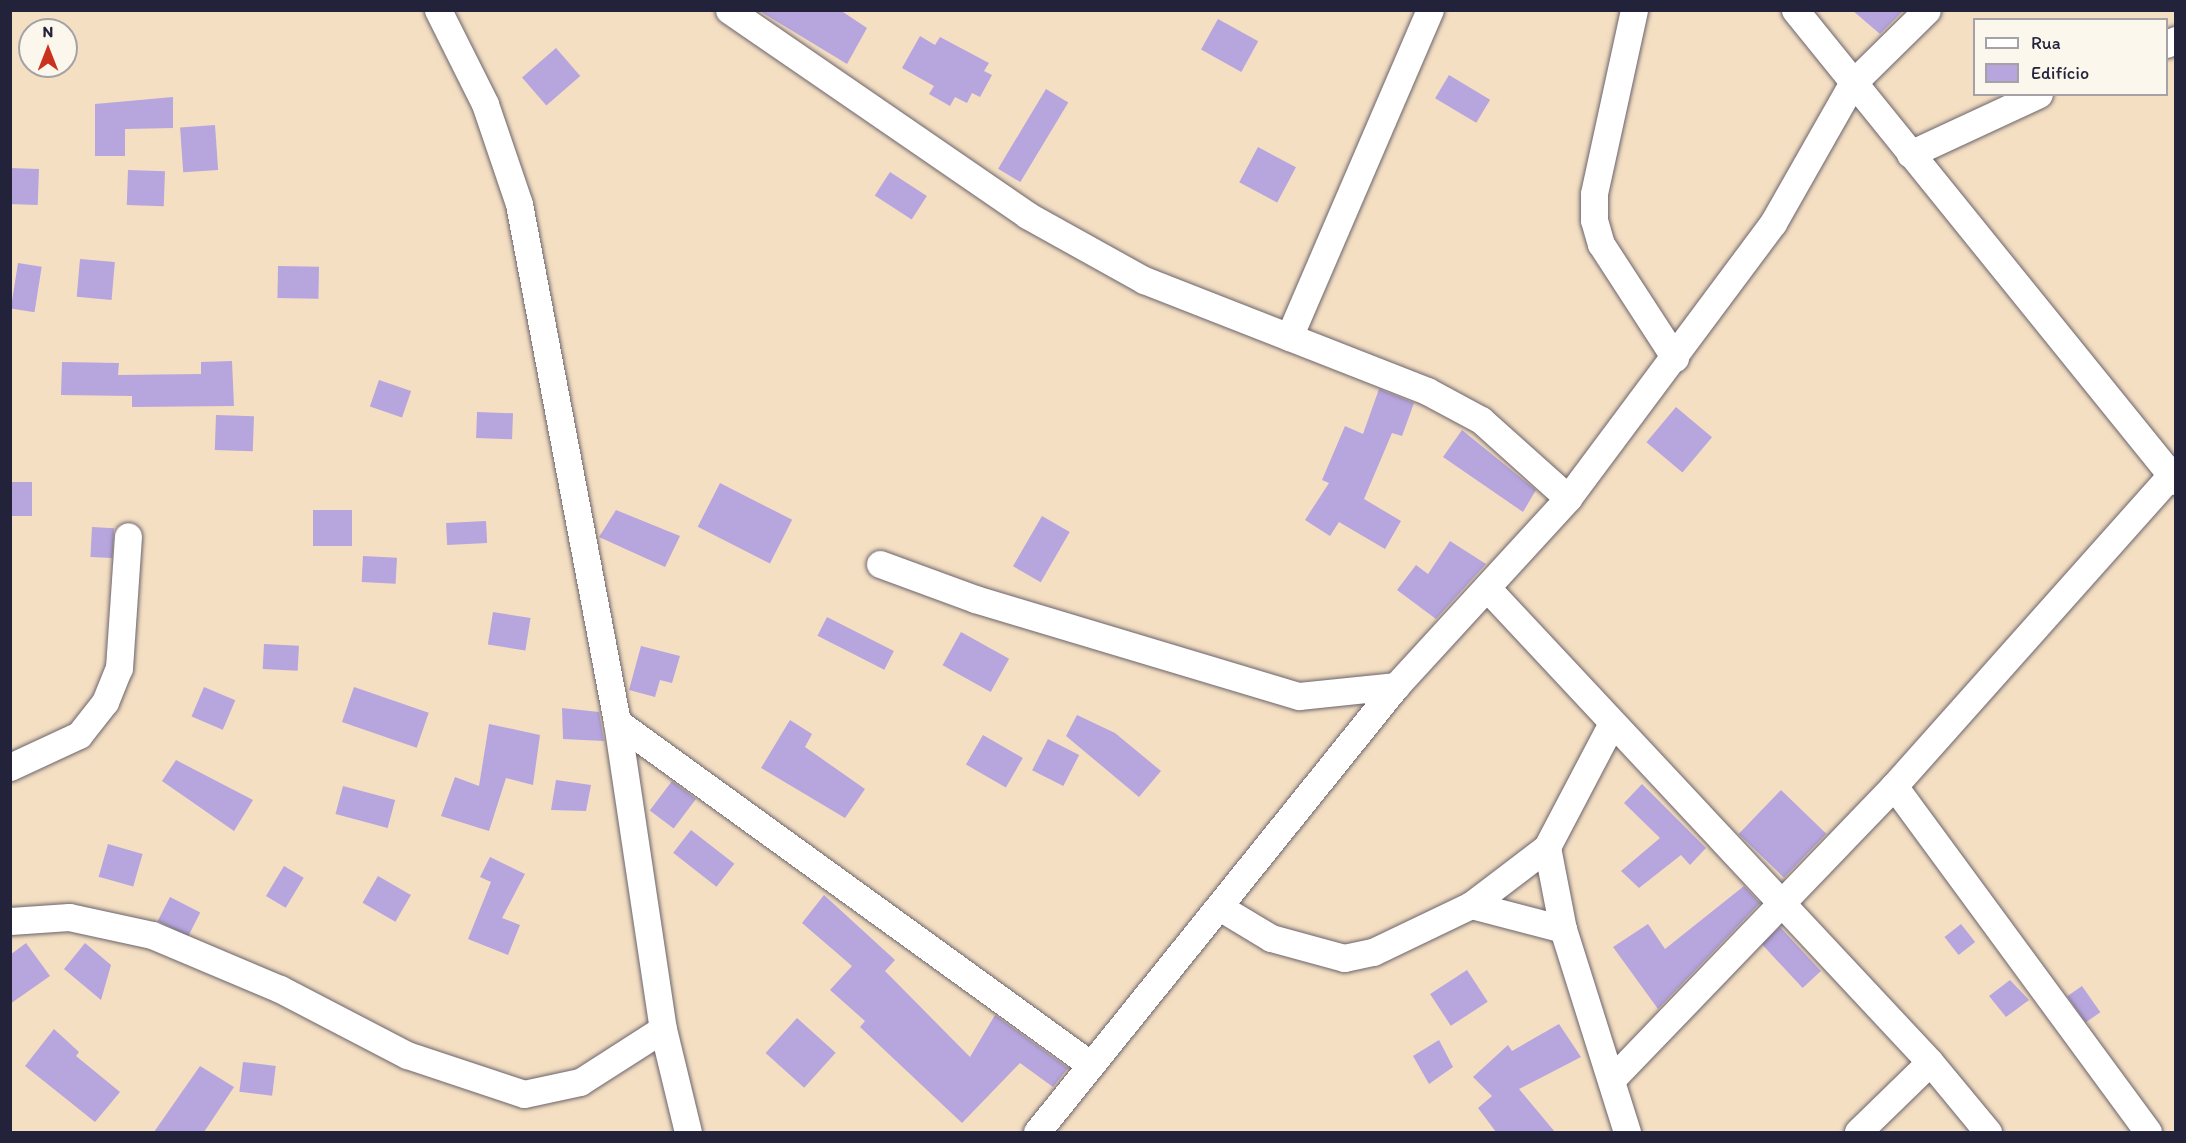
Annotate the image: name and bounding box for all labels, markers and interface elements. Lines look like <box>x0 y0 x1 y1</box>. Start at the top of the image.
north arrow <box>18 18 78 78</box>
legend <box>1973 18 2168 96</box>
text: N <box>43 22 53 41</box>
text: Rua <box>2031 32 2061 54</box>
text: Edifício <box>2031 62 2089 84</box>

